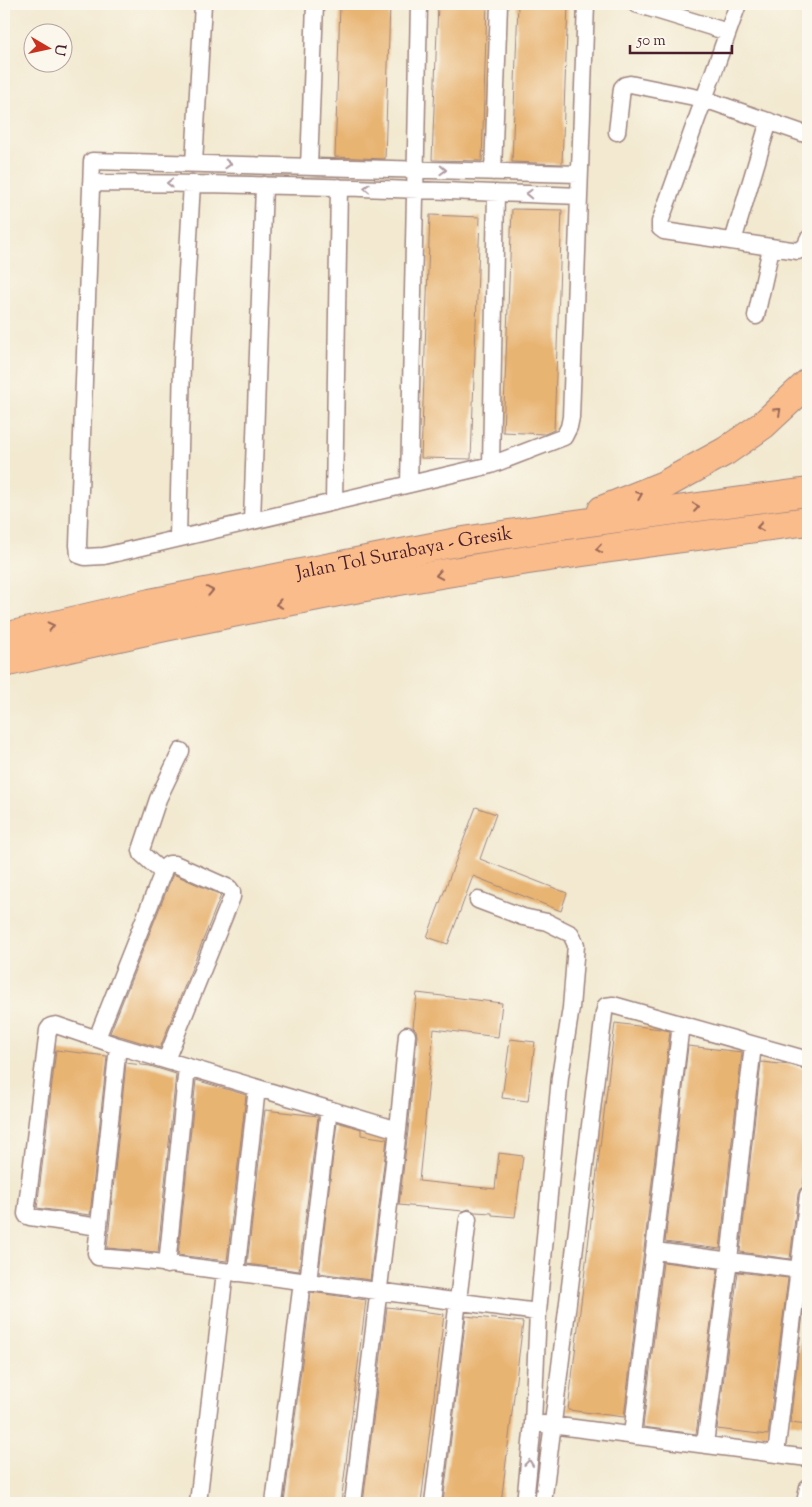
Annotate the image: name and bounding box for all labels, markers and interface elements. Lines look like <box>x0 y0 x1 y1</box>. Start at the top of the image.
north arrow <box>22 22 72 72</box>
scale bar <box>630 22 732 54</box>
text: 50 m <box>636 31 666 52</box>
text: U <box>48 43 70 57</box>
one-way arrow <box>224 159 232 169</box>
one-way arrow <box>440 165 447 175</box>
one-way arrow <box>165 178 173 188</box>
one-way arrow <box>363 183 371 194</box>
one-way arrow <box>525 189 533 199</box>
one-way arrow <box>772 408 781 417</box>
one-way arrow <box>634 491 643 501</box>
one-way arrow <box>692 503 701 513</box>
street label: Jalan Tol Surabaya - Gresik <box>293 520 515 587</box>
one-way arrow <box>756 521 764 532</box>
one-way arrow <box>595 544 603 554</box>
one-way arrow <box>434 570 443 580</box>
one-way arrow <box>206 586 214 597</box>
one-way arrow <box>274 598 283 608</box>
one-way arrow <box>47 621 56 632</box>
one-way arrow <box>523 1459 534 1467</box>

